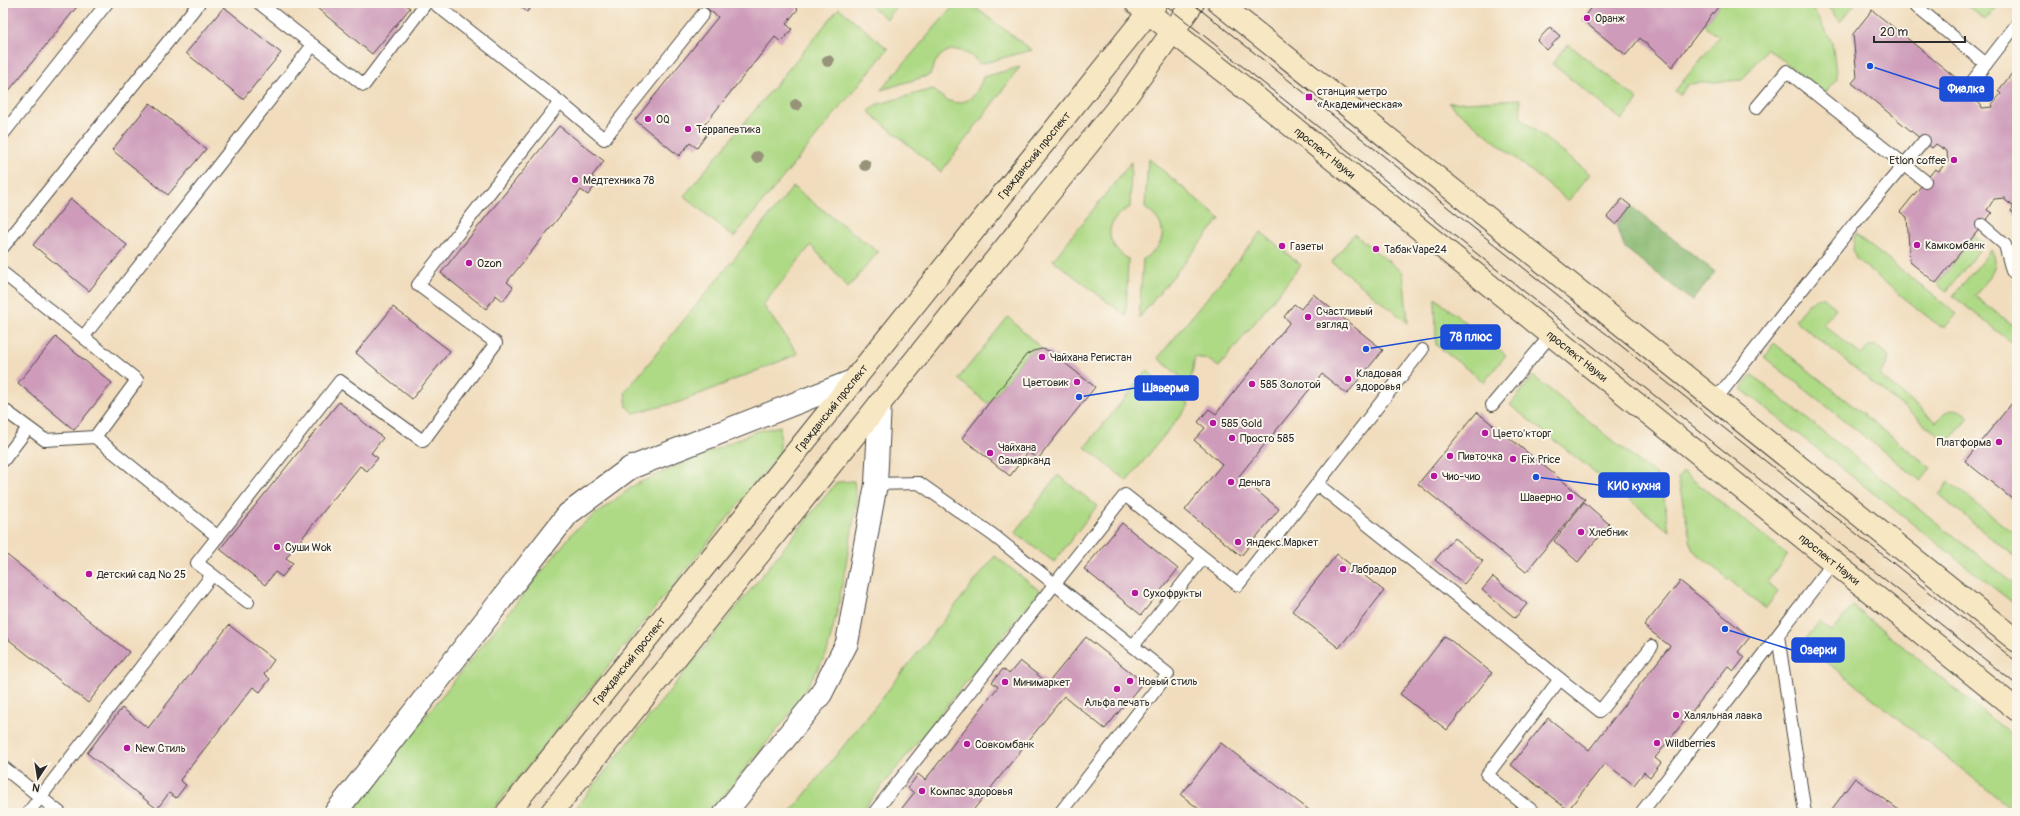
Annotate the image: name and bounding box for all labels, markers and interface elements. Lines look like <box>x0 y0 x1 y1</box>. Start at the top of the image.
place label: Оранж <box>1595 12 1625 25</box>
marker: Оранж <box>1582 13 1592 23</box>
scale bar <box>1874 18 1965 44</box>
text: 20 m <box>1880 25 1909 40</box>
callout: Фиалка <box>1940 77 1993 101</box>
text: Фиалка <box>1946 82 1985 97</box>
place label: станция метро «Академическая» <box>1317 85 1403 111</box>
marker: станция метро «Академическая» <box>1304 92 1314 102</box>
street label: Гражданский проспект <box>995 108 1073 201</box>
place label: OQ <box>656 113 670 126</box>
marker: OQ <box>643 114 653 124</box>
place label: Террапевтика <box>696 123 761 136</box>
marker: Террапевтика <box>683 124 693 134</box>
street label: проспект Науки <box>1292 124 1358 181</box>
place label: Etlon coffee <box>1889 154 1947 167</box>
marker: Etlon coffee <box>1949 155 1959 165</box>
place label: Медтехника 78 <box>583 174 655 187</box>
marker: Медтехника 78 <box>570 175 580 185</box>
place label: Камкомбанк <box>1925 239 1985 252</box>
place label: Газеты <box>1290 240 1324 253</box>
marker: Камкомбанк <box>1912 240 1922 250</box>
marker: Газеты <box>1277 241 1287 251</box>
place label: ТабакVape24 <box>1384 243 1447 256</box>
marker: ТабакVape24 <box>1371 244 1381 254</box>
place label: Ozon <box>477 257 502 270</box>
marker: Ozon <box>464 258 474 268</box>
place label: Счастливый взгляд <box>1316 305 1373 331</box>
marker: Счастливый взгляд <box>1303 312 1313 322</box>
callout: 78 плюс <box>1441 325 1500 349</box>
street label: проспект Науки <box>1544 328 1610 384</box>
text: 78 плюс <box>1450 330 1492 345</box>
place label: Чайхана Регистан <box>1050 351 1132 364</box>
marker: Чайхана Регистан <box>1037 352 1047 362</box>
street label: Гражданский проспект <box>793 361 871 454</box>
place label: Кладовая здоровья <box>1356 367 1401 393</box>
marker: Кладовая здоровья <box>1343 374 1353 384</box>
place label: Цветовик <box>1023 376 1069 389</box>
callout: Шаверма <box>1135 376 1198 400</box>
marker: Цветовик <box>1072 377 1082 387</box>
place label: 585 Золотой <box>1260 378 1321 391</box>
marker: 585 Золотой <box>1247 379 1257 389</box>
text: Шаверма <box>1142 381 1190 396</box>
place label: 585 Gold <box>1221 417 1262 430</box>
marker: 585 Gold <box>1208 418 1218 428</box>
place label: Цвето'кторг <box>1493 427 1552 440</box>
marker: Цвето'кторг <box>1480 428 1490 438</box>
place label: Просто 585 <box>1240 432 1294 445</box>
marker: Просто 585 <box>1227 433 1237 443</box>
place label: Платформа <box>1937 436 1991 449</box>
marker: Платформа <box>1994 437 2004 447</box>
place label: Чайхана Самарканд <box>998 441 1051 467</box>
marker: Чайхана Самарканд <box>985 448 995 458</box>
place label: Пивточка <box>1458 450 1503 463</box>
marker: Пивточка <box>1445 451 1455 461</box>
place label: Fix Price <box>1521 453 1561 466</box>
marker: Fix Price <box>1508 454 1518 464</box>
place label: Чио-чио <box>1442 470 1481 483</box>
marker: Чио-чио <box>1429 471 1439 481</box>
callout: КИО кухня <box>1599 473 1669 497</box>
place label: Деньга <box>1238 476 1270 489</box>
marker: Деньга <box>1226 477 1236 487</box>
text: КИО кухня <box>1607 479 1661 494</box>
place label: Шаверно <box>1520 491 1562 504</box>
marker: Шаверно <box>1565 492 1575 502</box>
place label: Хлебник <box>1589 526 1629 539</box>
marker: Хлебник <box>1576 527 1586 537</box>
street label: проспект Науки <box>1797 531 1863 588</box>
place label: Яндекс.Маркет <box>1246 536 1319 549</box>
marker: Яндекс.Маркет <box>1233 537 1243 547</box>
place label: Суши Wok <box>285 541 332 554</box>
marker: Суши Wok <box>272 542 282 552</box>
place label: Лабрадор <box>1350 563 1397 576</box>
marker: Лабрадор <box>1338 564 1348 574</box>
place label: Детский сад № 25 <box>96 568 186 581</box>
marker: Детский сад № 25 <box>84 569 94 579</box>
place label: Сухофрукты <box>1143 587 1202 600</box>
marker: Сухофрукты <box>1130 588 1140 598</box>
street label: Гражданский проспект <box>590 614 668 707</box>
callout: Озерки <box>1792 638 1844 662</box>
text: Озерки <box>1800 643 1837 658</box>
place label: Новый стиль <box>1138 675 1198 688</box>
place label: Минимаркет <box>1013 676 1071 689</box>
marker: Новый стиль <box>1125 676 1135 686</box>
marker: Минимаркет <box>1000 677 1010 687</box>
marker: Альфа печать <box>1112 684 1122 694</box>
place label: Альфа печать <box>1084 696 1150 709</box>
place label: Халяльная лавка <box>1684 709 1762 722</box>
marker: Халяльная лавка <box>1671 710 1681 720</box>
place label: Wildberries <box>1665 737 1715 750</box>
place label: Совкомбанк <box>975 738 1035 751</box>
marker: Wildberries <box>1652 738 1662 748</box>
marker: Совкомбанк <box>962 739 972 749</box>
place label: New Стиль <box>135 742 186 755</box>
marker: New Стиль <box>122 743 132 753</box>
north arrow <box>18 758 58 798</box>
text: N <box>30 780 41 794</box>
place label: Компас здоровья <box>930 785 1013 798</box>
marker: Компас здоровья <box>917 786 927 796</box>

